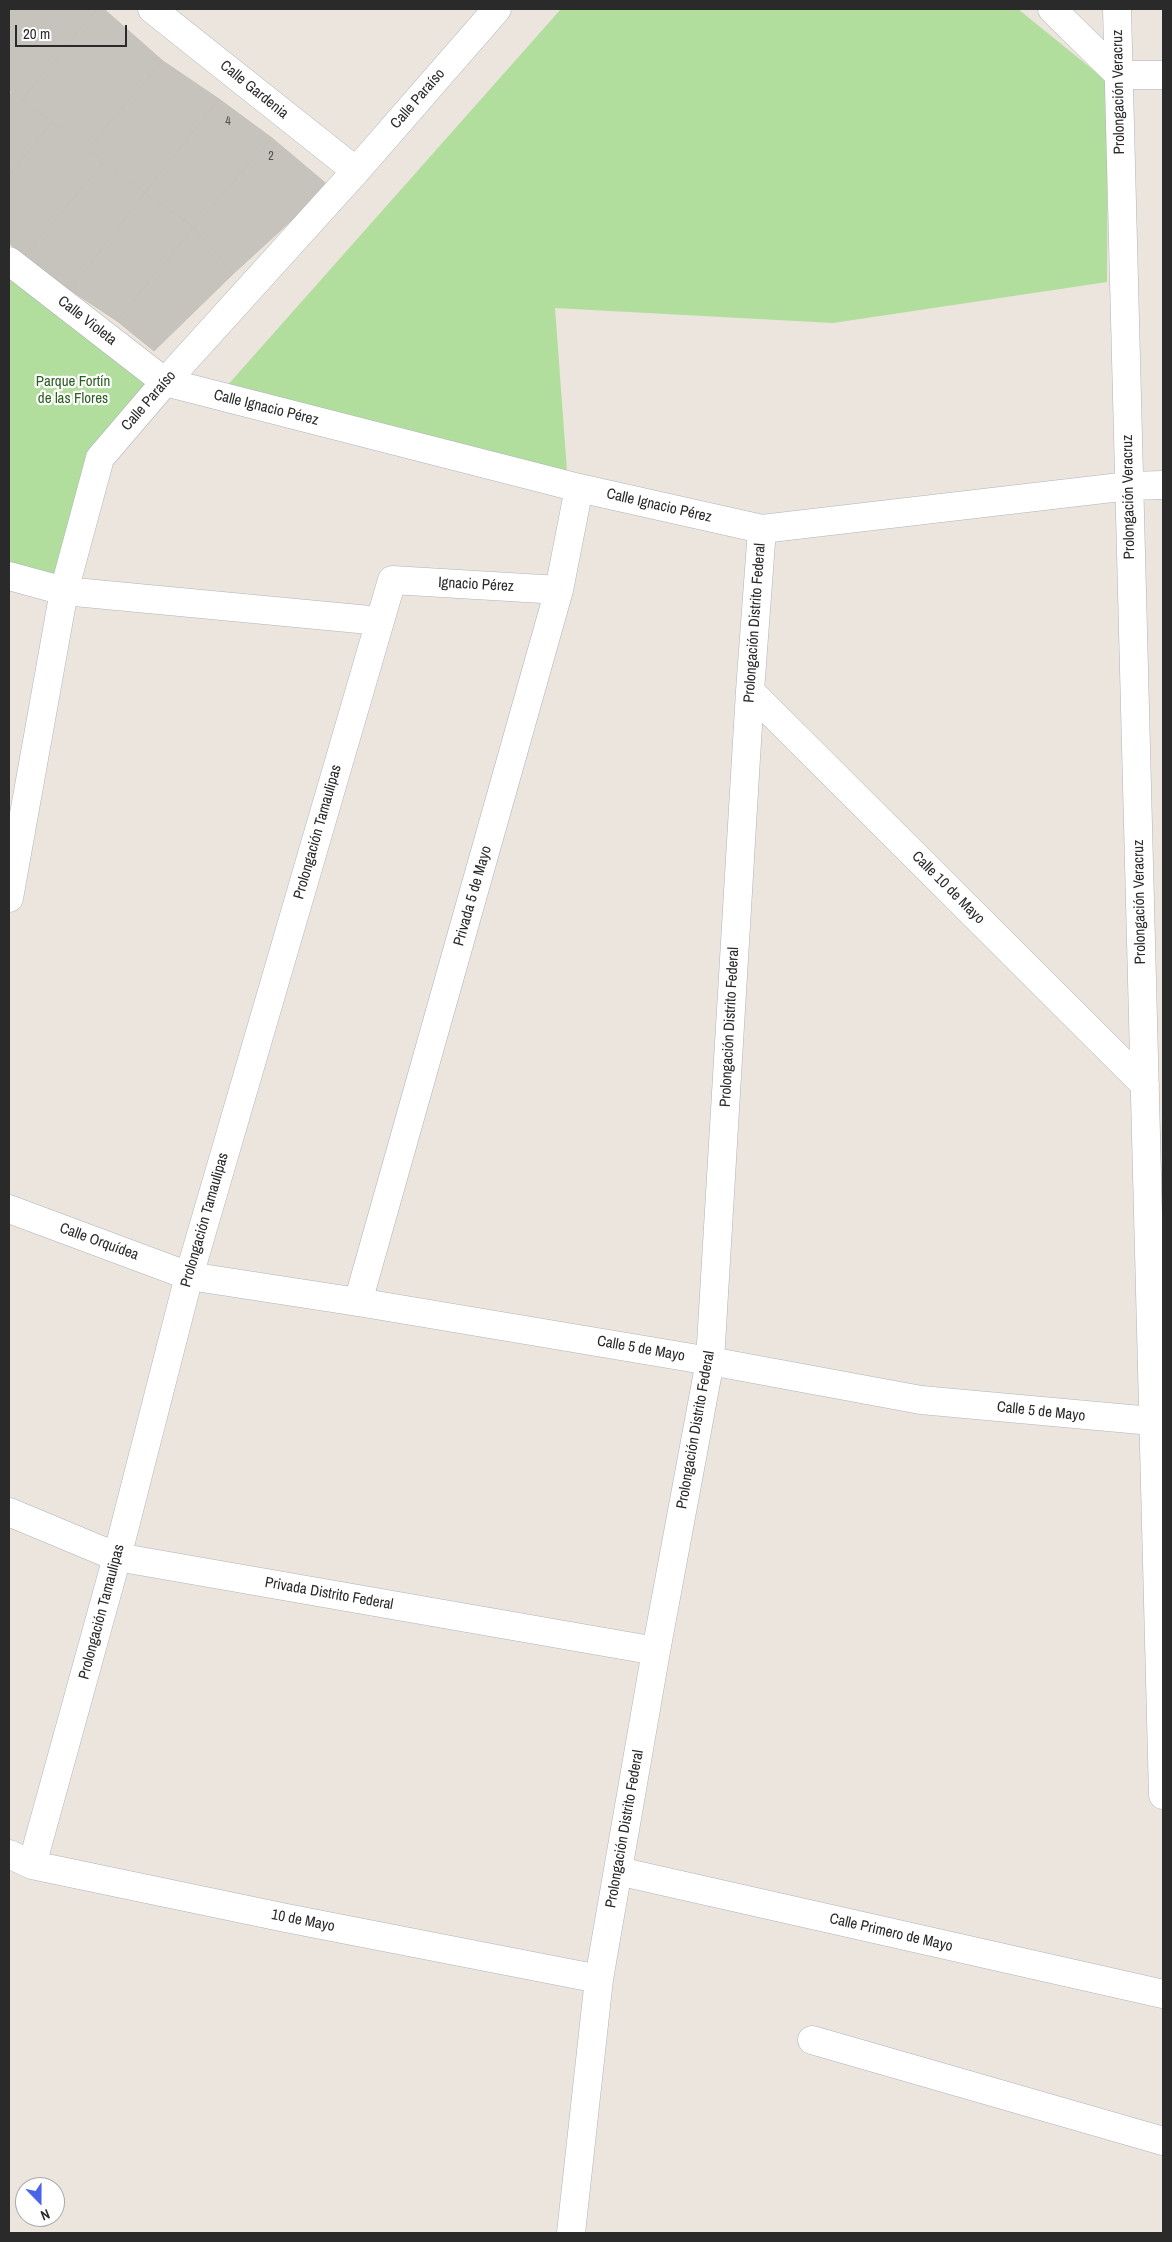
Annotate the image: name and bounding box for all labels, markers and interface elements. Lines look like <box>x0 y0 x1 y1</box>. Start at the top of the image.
scale bar <box>18 15 130 47</box>
text: 20 m <box>23 23 50 44</box>
street label: Prolongación Veracruz <box>1109 30 1129 154</box>
street label: Calle Gardenia <box>216 57 292 123</box>
street label: Calle Paraíso <box>387 65 449 133</box>
house number: 4 <box>225 115 231 129</box>
house number: 2 <box>268 150 274 164</box>
street label: Calle Violeta <box>54 293 120 349</box>
street label: Calle Paraíso <box>118 367 180 435</box>
park label: Parque Fortín de las Flores <box>36 373 110 408</box>
street label: Calle Ignacio Pérez <box>212 386 320 430</box>
street label: Prolongación Veracruz <box>1119 435 1139 559</box>
street label: Calle Ignacio Pérez <box>605 485 713 527</box>
street label: Prolongación Distrito Federal <box>740 543 770 703</box>
street label: Ignacio Pérez <box>438 574 514 596</box>
street label: Prolongación Tamaulipas <box>290 763 346 901</box>
street label: Prolongación Veracruz <box>1130 840 1150 964</box>
street label: Privada 5 de Mayo <box>450 844 496 948</box>
street label: Calle 10 de Mayo <box>908 848 988 928</box>
street label: Prolongación Distrito Federal <box>717 947 743 1107</box>
street label: Prolongación Tamaulipas <box>177 1151 233 1289</box>
street label: Calle Orquídea <box>57 1219 141 1265</box>
street label: Calle 5 de Mayo <box>596 1332 686 1366</box>
street label: Prolongación Distrito Federal <box>673 1350 719 1510</box>
street label: Calle 5 de Mayo <box>996 1398 1086 1426</box>
street label: Prolongación Tamaulipas <box>75 1543 129 1681</box>
street label: Privada Distrito Federal <box>263 1574 395 1614</box>
street label: Prolongación Distrito Federal <box>602 1749 648 1909</box>
street label: 10 de Mayo <box>270 1906 336 1936</box>
street label: Calle Primero de Mayo <box>828 1910 954 1956</box>
north arrow <box>15 2177 65 2227</box>
text: N <box>38 2205 52 2225</box>

